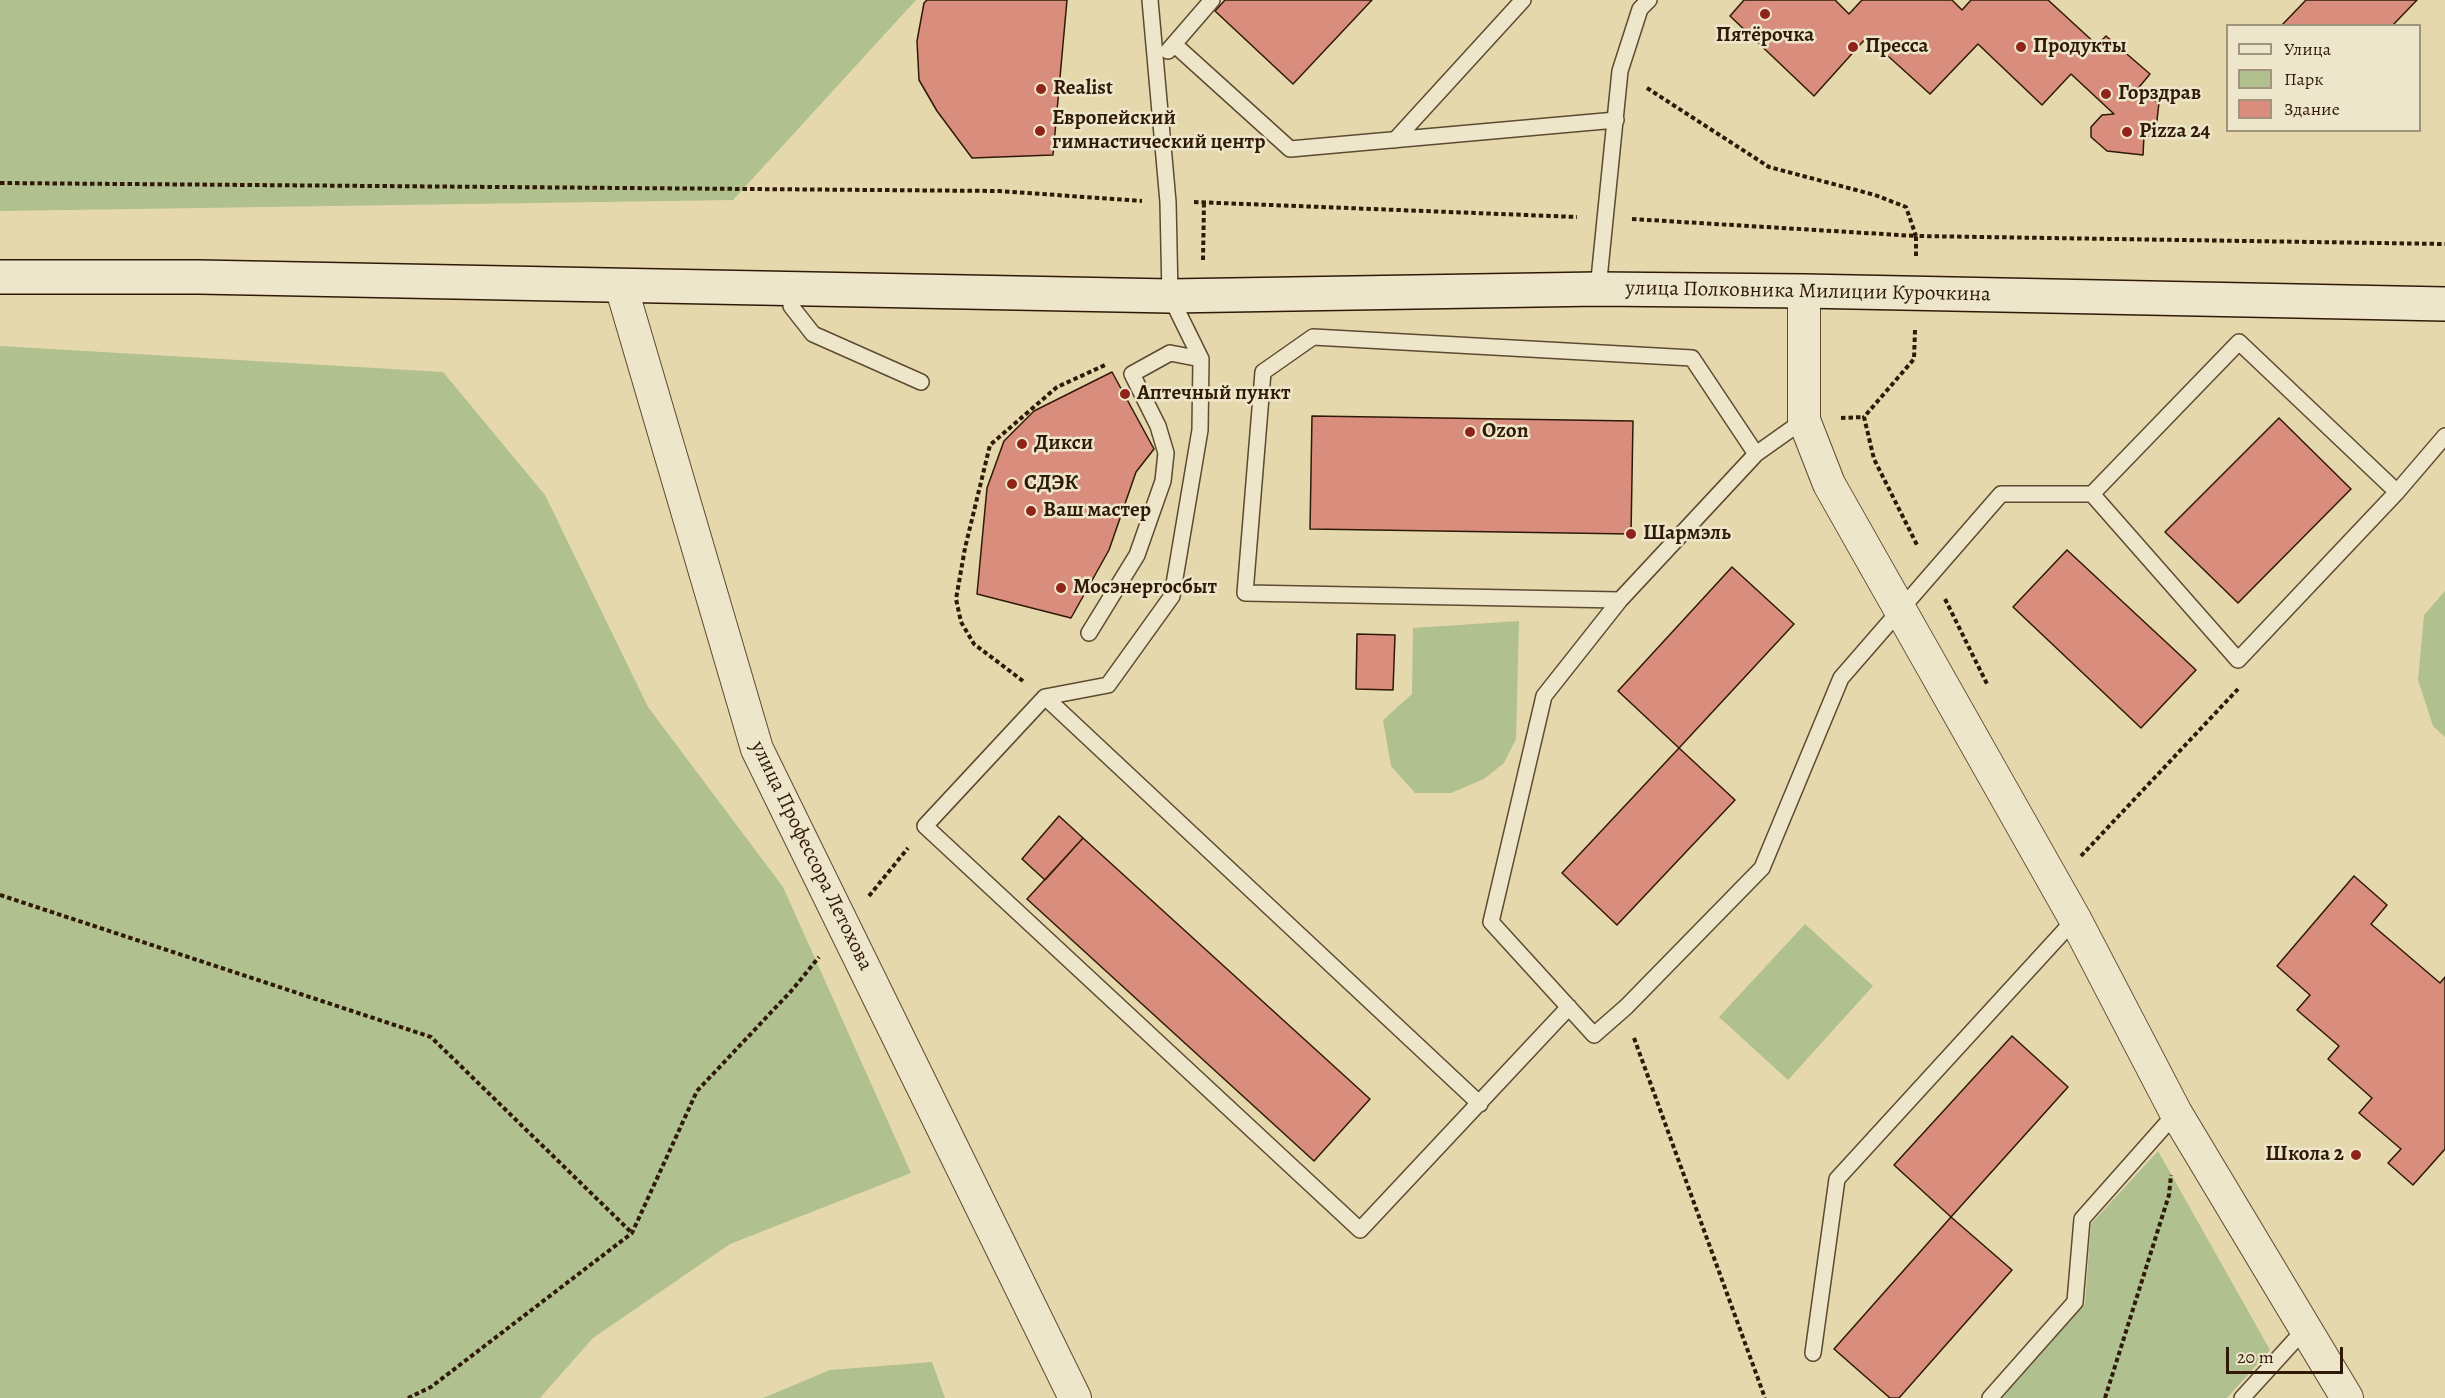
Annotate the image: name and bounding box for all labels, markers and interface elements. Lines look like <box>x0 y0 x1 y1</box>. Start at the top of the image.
marker: Пятёрочка <box>1758 7 1772 21</box>
place label: Пятёрочка <box>1716 23 1814 49</box>
legend <box>2226 24 2421 132</box>
place label: Пресса <box>1865 34 1929 60</box>
place label: Продукты <box>2033 34 2127 60</box>
text: Улица <box>2284 37 2331 61</box>
marker: Пресса <box>1846 40 1860 54</box>
marker: Продукты <box>2014 40 2028 54</box>
text: Парк <box>2284 67 2324 91</box>
place label: Realist <box>1053 76 1113 102</box>
place label: Горздрав <box>2118 81 2201 107</box>
marker: Realist <box>1034 82 1048 96</box>
marker: Горздрав <box>2099 87 2113 101</box>
text: Здание <box>2284 97 2340 121</box>
place label: Европейский гимнастический центр <box>1052 106 1265 156</box>
place label: Pizza 24 <box>2139 119 2210 145</box>
marker: Европейский гимнастический центр <box>1033 124 1047 138</box>
marker: Pizza 24 <box>2120 125 2134 139</box>
street label: улица Полковника Милиции Курочкина <box>1625 276 1991 308</box>
place label: Аптечный пункт <box>1137 381 1291 407</box>
marker: Аптечный пункт <box>1118 387 1132 401</box>
place label: Ozon <box>1482 419 1528 445</box>
marker: Ozon <box>1463 425 1477 439</box>
place label: Дикси <box>1034 431 1093 457</box>
marker: Дикси <box>1015 437 1029 451</box>
place label: СДЭК <box>1024 471 1078 497</box>
marker: СДЭК <box>1005 477 1019 491</box>
place label: Ваш мастер <box>1043 498 1151 524</box>
marker: Ваш мастер <box>1024 504 1038 518</box>
place label: Шармэль <box>1643 521 1731 547</box>
marker: Шармэль <box>1624 527 1638 541</box>
place label: Мосэнергосбыт <box>1073 575 1217 601</box>
marker: Мосэнергосбыт <box>1054 581 1068 595</box>
street label: улица Профессора Летохова <box>744 737 878 975</box>
place label: Школа 2 <box>2265 1142 2344 1168</box>
marker: Школа 2 <box>2349 1148 2363 1162</box>
scale bar <box>2229 1335 2346 1373</box>
text: 20 m <box>2237 1345 2274 1369</box>

